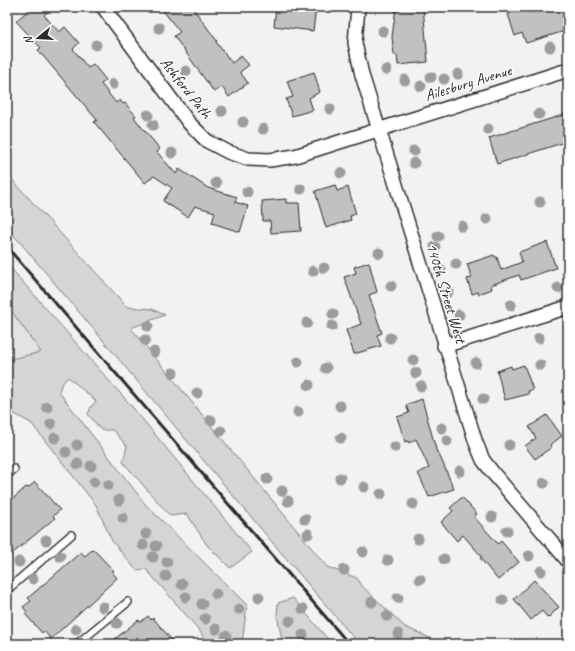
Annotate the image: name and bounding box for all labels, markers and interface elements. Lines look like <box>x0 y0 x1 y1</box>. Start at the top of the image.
north arrow <box>18 18 58 58</box>
text: N <box>20 34 36 46</box>
street label: Ashford Path <box>156 53 217 124</box>
street label: Ailesbury Avenue <box>422 60 515 106</box>
street label: 140th Street West <box>421 240 471 347</box>

